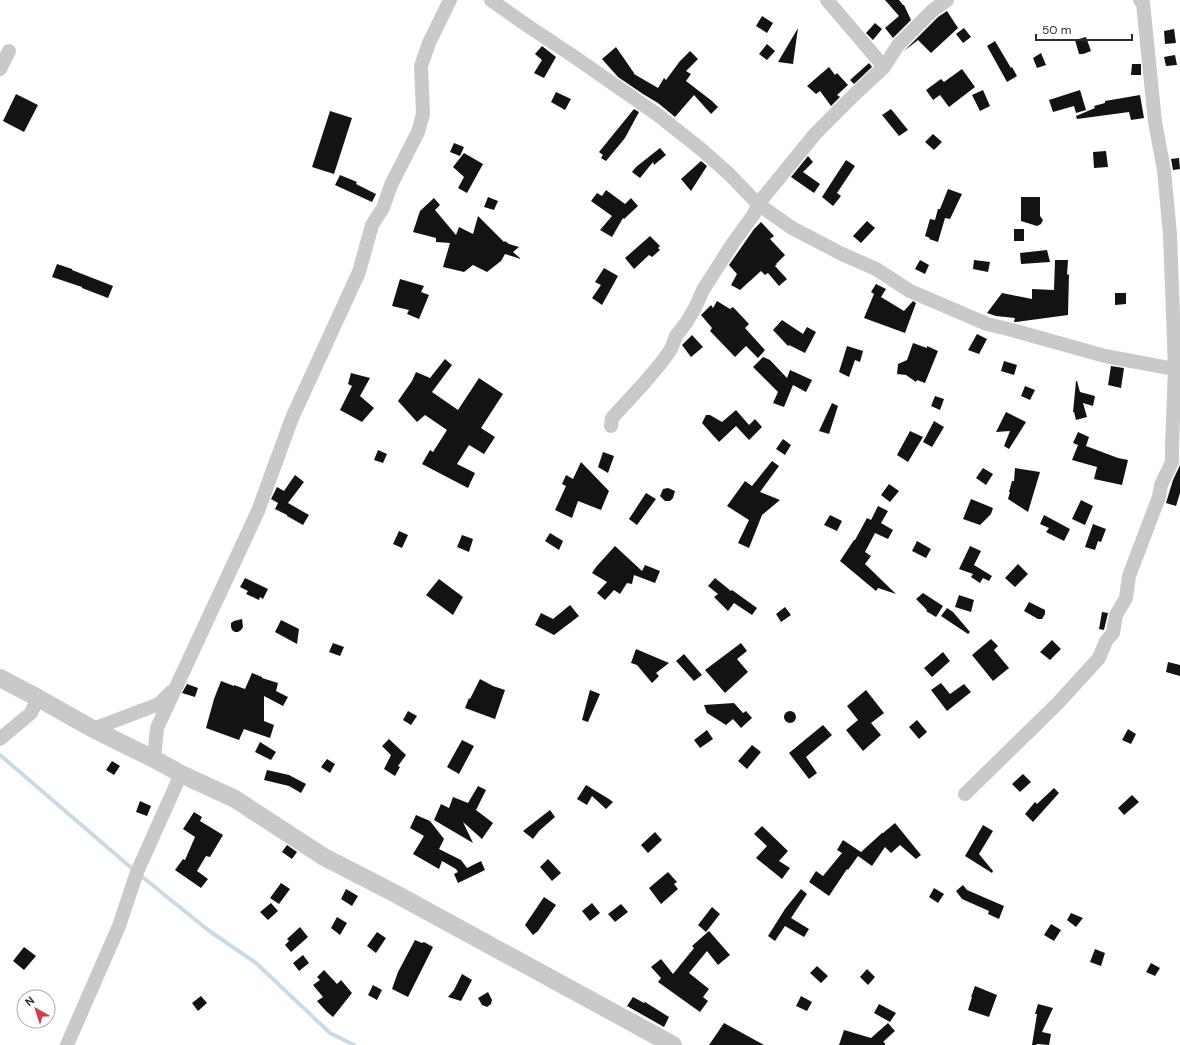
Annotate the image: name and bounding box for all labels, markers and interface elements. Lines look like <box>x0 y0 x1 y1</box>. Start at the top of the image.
scale bar <box>1036 16 1132 42</box>
text: 50 m <box>1042 22 1071 38</box>
north arrow <box>16 989 56 1029</box>
text: N <box>22 993 37 1009</box>

